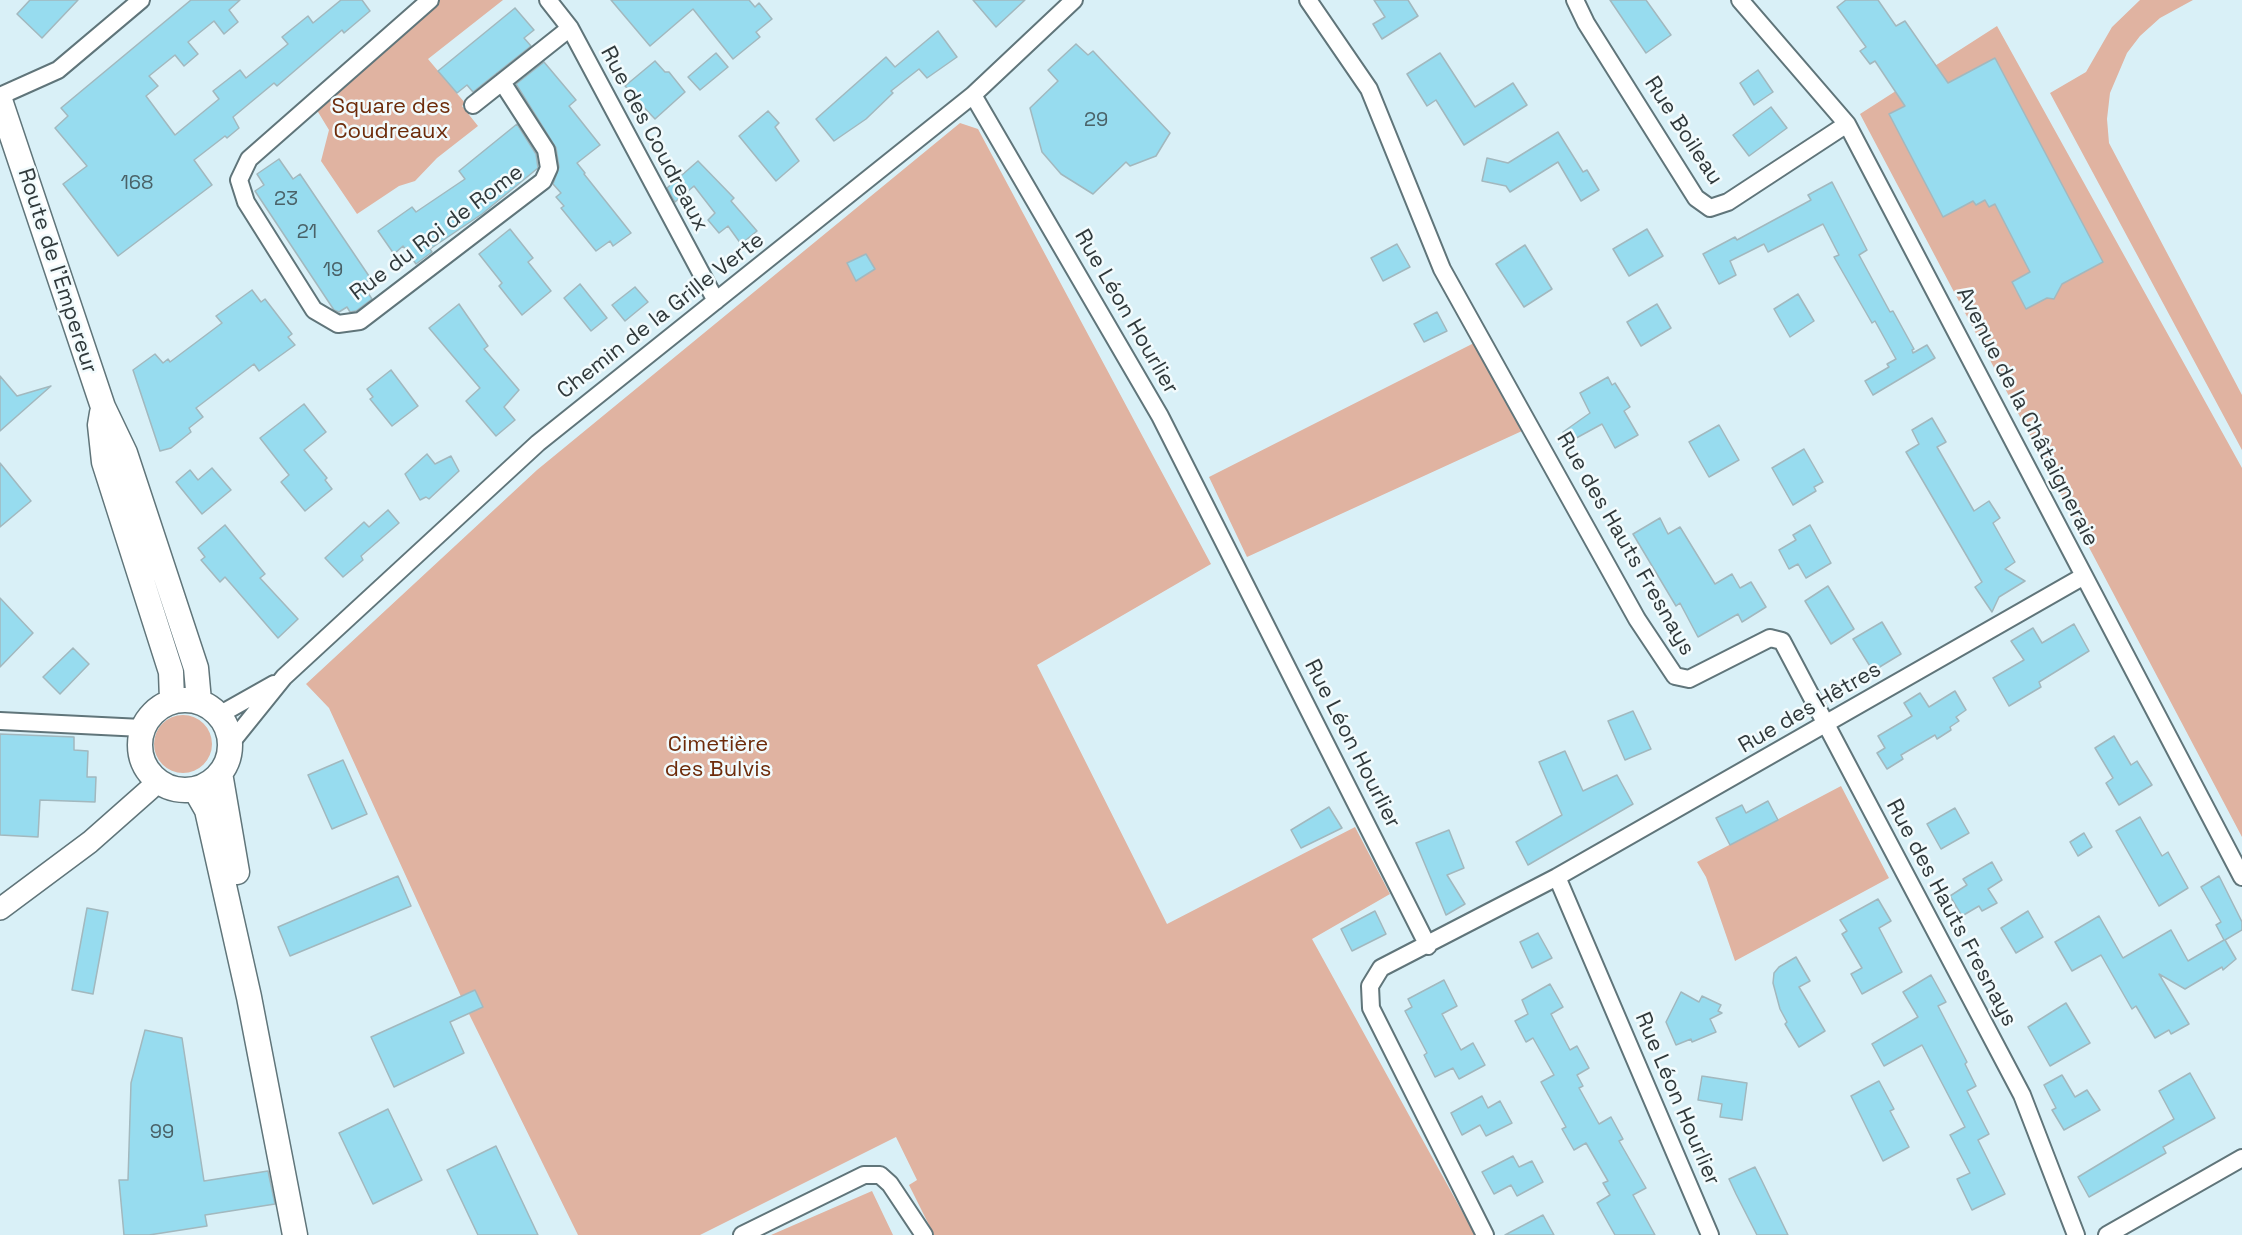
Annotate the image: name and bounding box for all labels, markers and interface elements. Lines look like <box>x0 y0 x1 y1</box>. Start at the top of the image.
street label: Rue des Coudreaux <box>594 42 714 236</box>
street label: Rue Boileau <box>1638 72 1728 190</box>
park label: Square des Coudreaux <box>331 94 451 146</box>
house number: 29 <box>1084 109 1108 133</box>
street label: Rue du Roi de Rome <box>345 159 529 307</box>
street label: Route de l'Empereur <box>11 165 103 377</box>
house number: 168 <box>120 172 154 196</box>
house number: 23 <box>274 188 298 212</box>
house number: 21 <box>297 221 317 245</box>
street label: Rue Léon Hourlier <box>1068 225 1184 399</box>
street label: Chemin de la Grille Verte <box>552 227 770 405</box>
house number: 19 <box>323 259 343 283</box>
street label: Avenue de la Châtaigneraie <box>1950 283 2104 551</box>
street label: Rue des Hauts Fresnays <box>1550 428 1700 660</box>
street label: Rue Léon Hourlier <box>1298 655 1406 833</box>
street label: Rue des Hêtres <box>1734 657 1886 759</box>
park label: Cimetière des Bulvis <box>665 732 771 784</box>
street label: Rue des Hauts Fresnays <box>1880 795 2022 1031</box>
street label: Rue Léon Hourlier <box>1629 1008 1725 1190</box>
house number: 99 <box>150 1121 174 1145</box>

